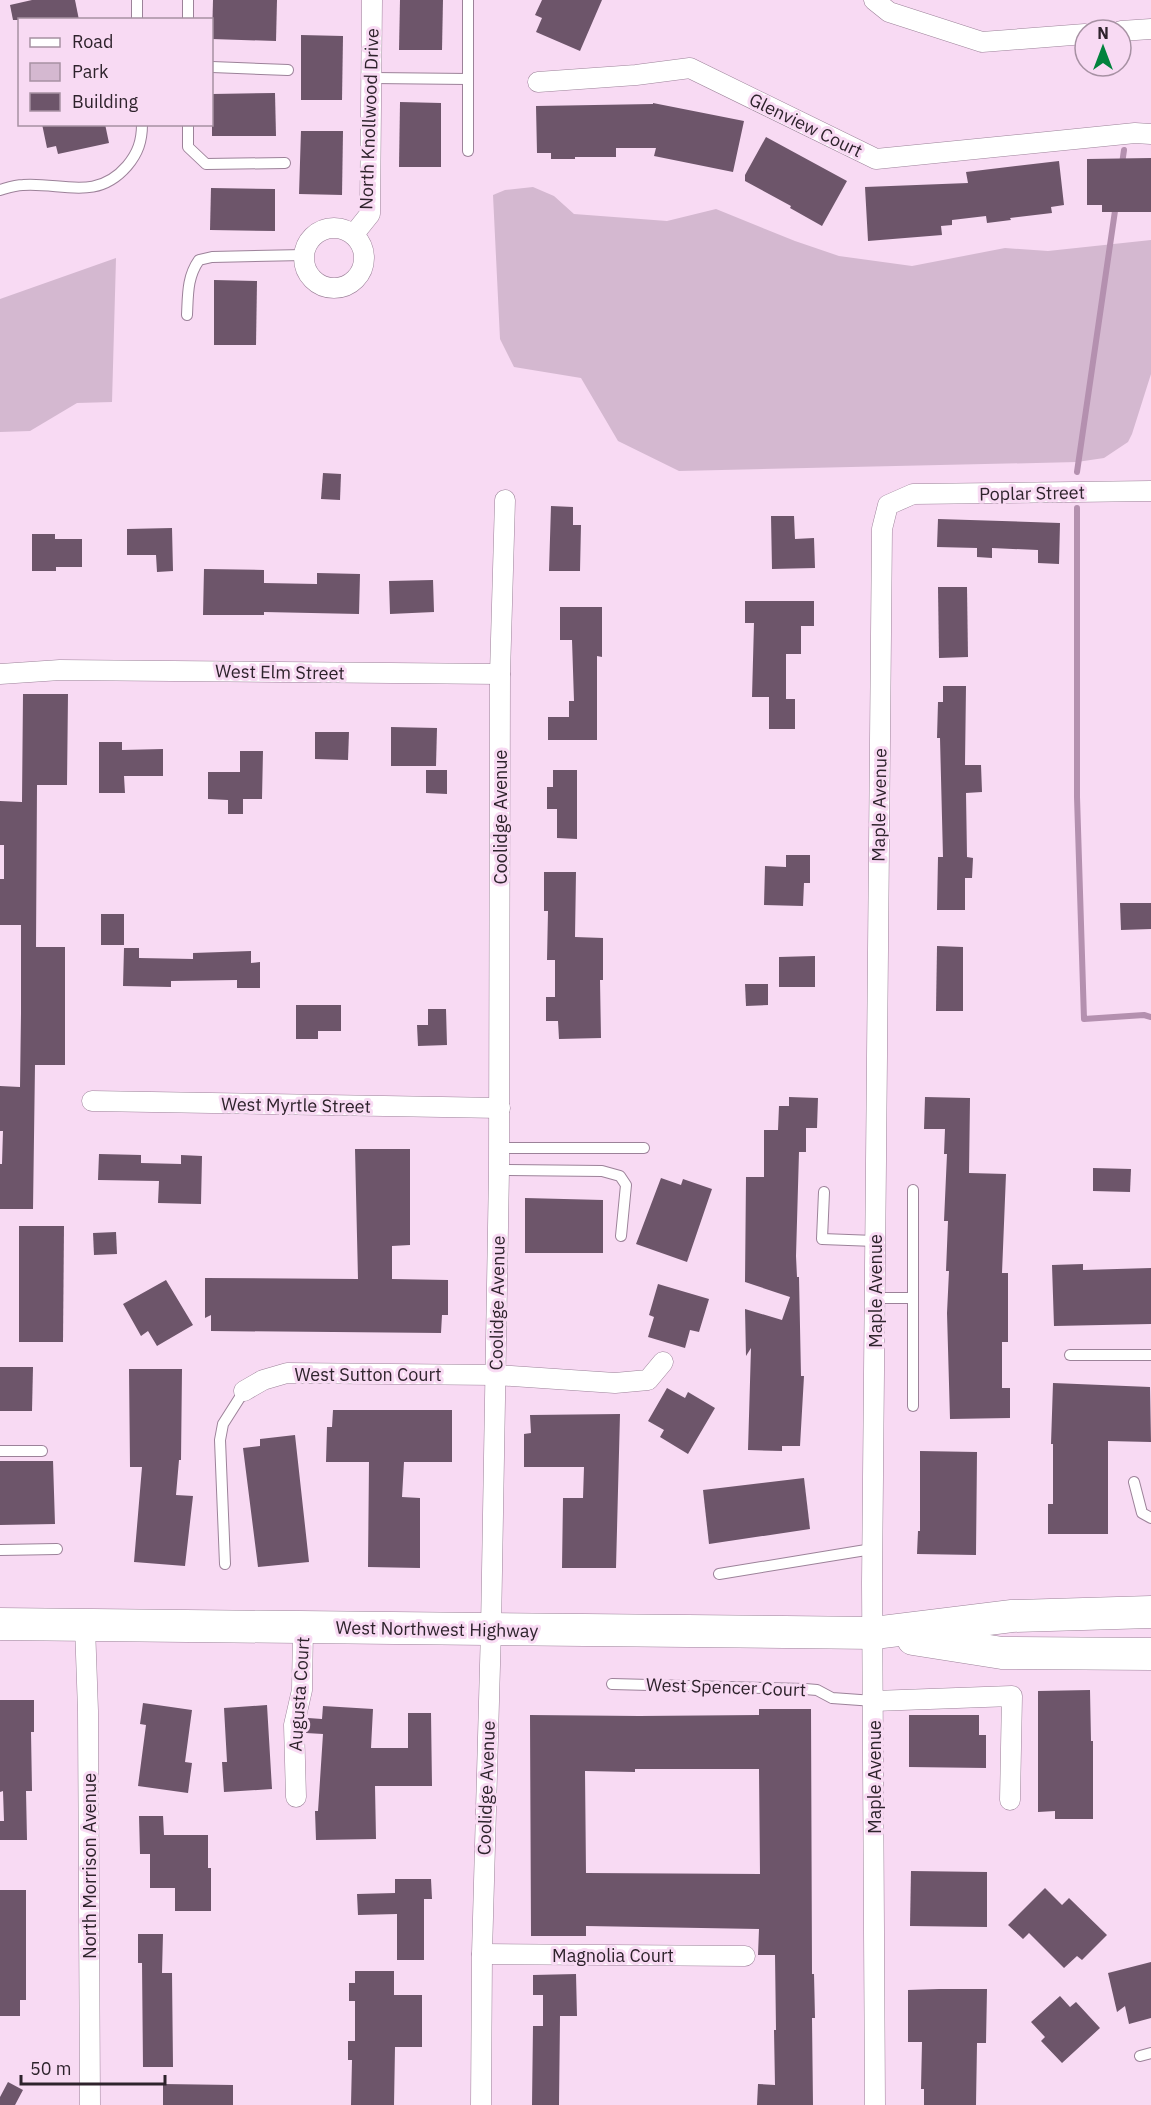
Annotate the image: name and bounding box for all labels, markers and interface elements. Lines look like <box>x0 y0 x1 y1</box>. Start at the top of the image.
legend <box>18 18 213 126</box>
north arrow <box>1073 18 1133 78</box>
text: N <box>1097 23 1109 43</box>
street label: North Knollwood Drive <box>354 28 384 210</box>
text: Road <box>72 30 113 53</box>
text: Park <box>72 60 109 83</box>
street label: Glenview Court <box>746 88 866 162</box>
text: Building <box>72 90 139 113</box>
street label: Poplar Street <box>979 481 1085 505</box>
street label: West Elm Street <box>215 659 345 685</box>
street label: Maple Avenue <box>867 748 891 862</box>
street label: Coolidge Avenue <box>489 749 512 884</box>
street label: West Myrtle Street <box>221 1092 371 1118</box>
street label: Maple Avenue <box>864 1234 887 1348</box>
street label: Coolidge Avenue <box>484 1235 510 1371</box>
street label: West Sutton Court <box>295 1363 441 1386</box>
street label: West Northwest Highway <box>335 1616 539 1642</box>
street label: Augusta Court <box>284 1636 314 1752</box>
street label: West Spencer Court <box>646 1673 806 1701</box>
street label: Coolidge Avenue <box>472 1720 500 1856</box>
street label: Maple Avenue <box>863 1720 886 1834</box>
street label: North Morrison Avenue <box>78 1773 101 1959</box>
street label: Magnolia Court <box>552 1944 674 1967</box>
scale bar <box>21 2048 165 2086</box>
text: 50 m <box>30 2057 72 2080</box>

